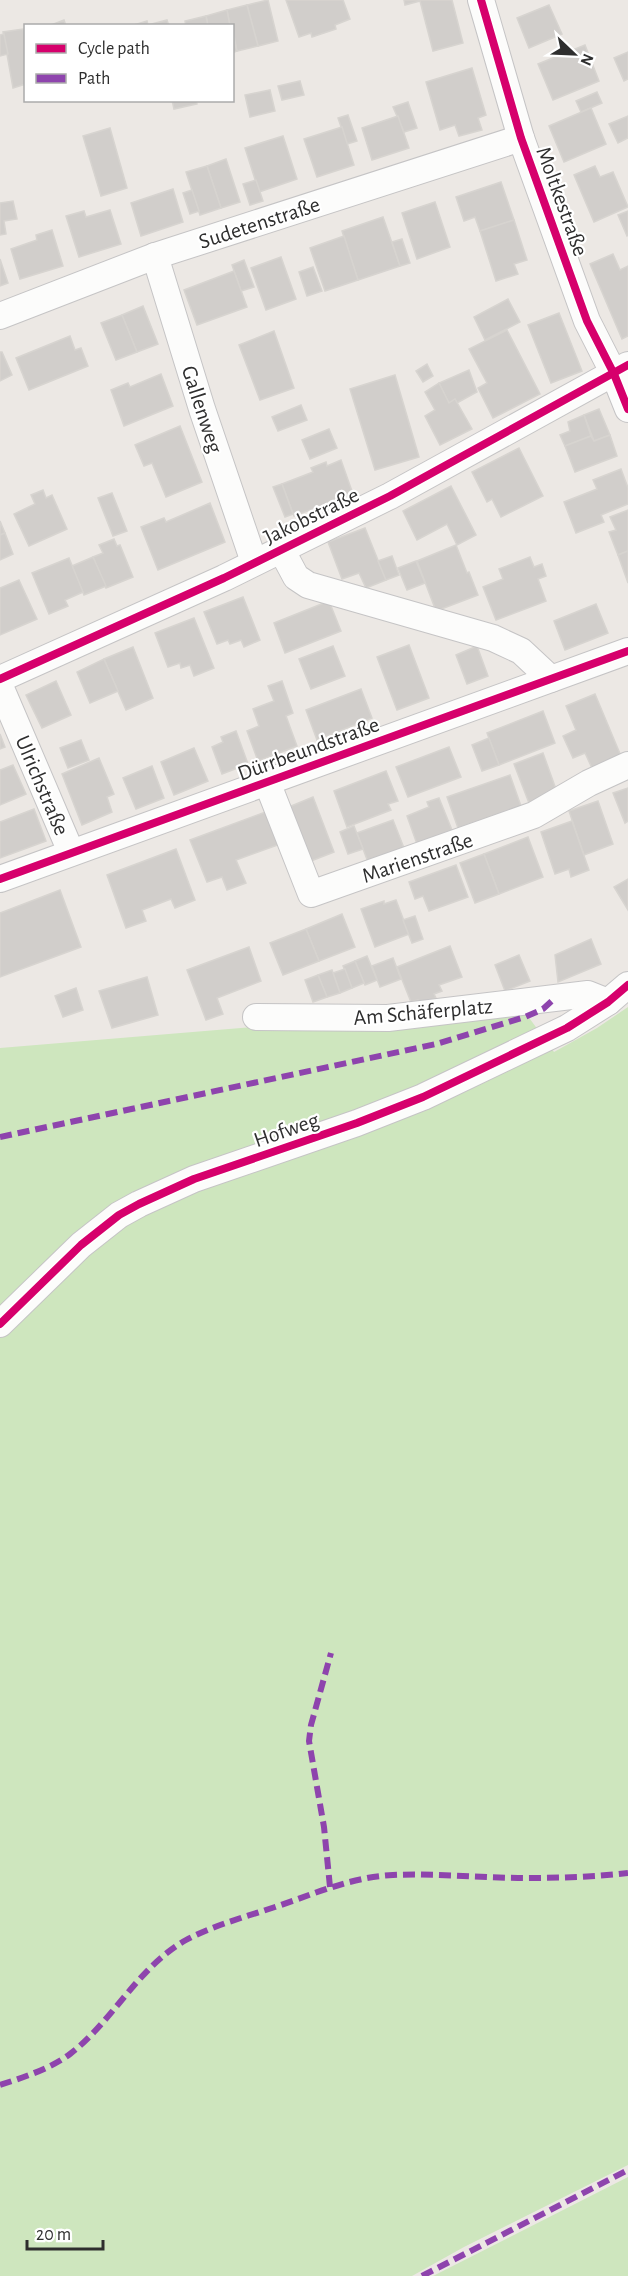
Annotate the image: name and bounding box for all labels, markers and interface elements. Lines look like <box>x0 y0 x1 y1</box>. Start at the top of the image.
legend <box>24 24 234 102</box>
north arrow <box>544 24 604 84</box>
text: Cycle path <box>78 40 150 58</box>
text: N <box>577 51 596 68</box>
text: Path <box>78 70 110 88</box>
street label: Moltkestraße <box>532 144 592 259</box>
street label: Sudetenstraße <box>196 193 323 253</box>
street label: Gallenweg <box>178 363 227 456</box>
street label: Jakobstraße <box>260 483 362 548</box>
street label: Dürrbeundstraße <box>234 713 382 785</box>
street label: Ulrichstraße <box>11 732 73 839</box>
street label: Marienstraße <box>359 829 476 887</box>
street label: Am Schäferplatz <box>352 995 494 1029</box>
street label: Hofweg <box>251 1109 322 1151</box>
scale bar <box>27 2213 104 2251</box>
text: 20 m <box>36 2226 71 2244</box>

